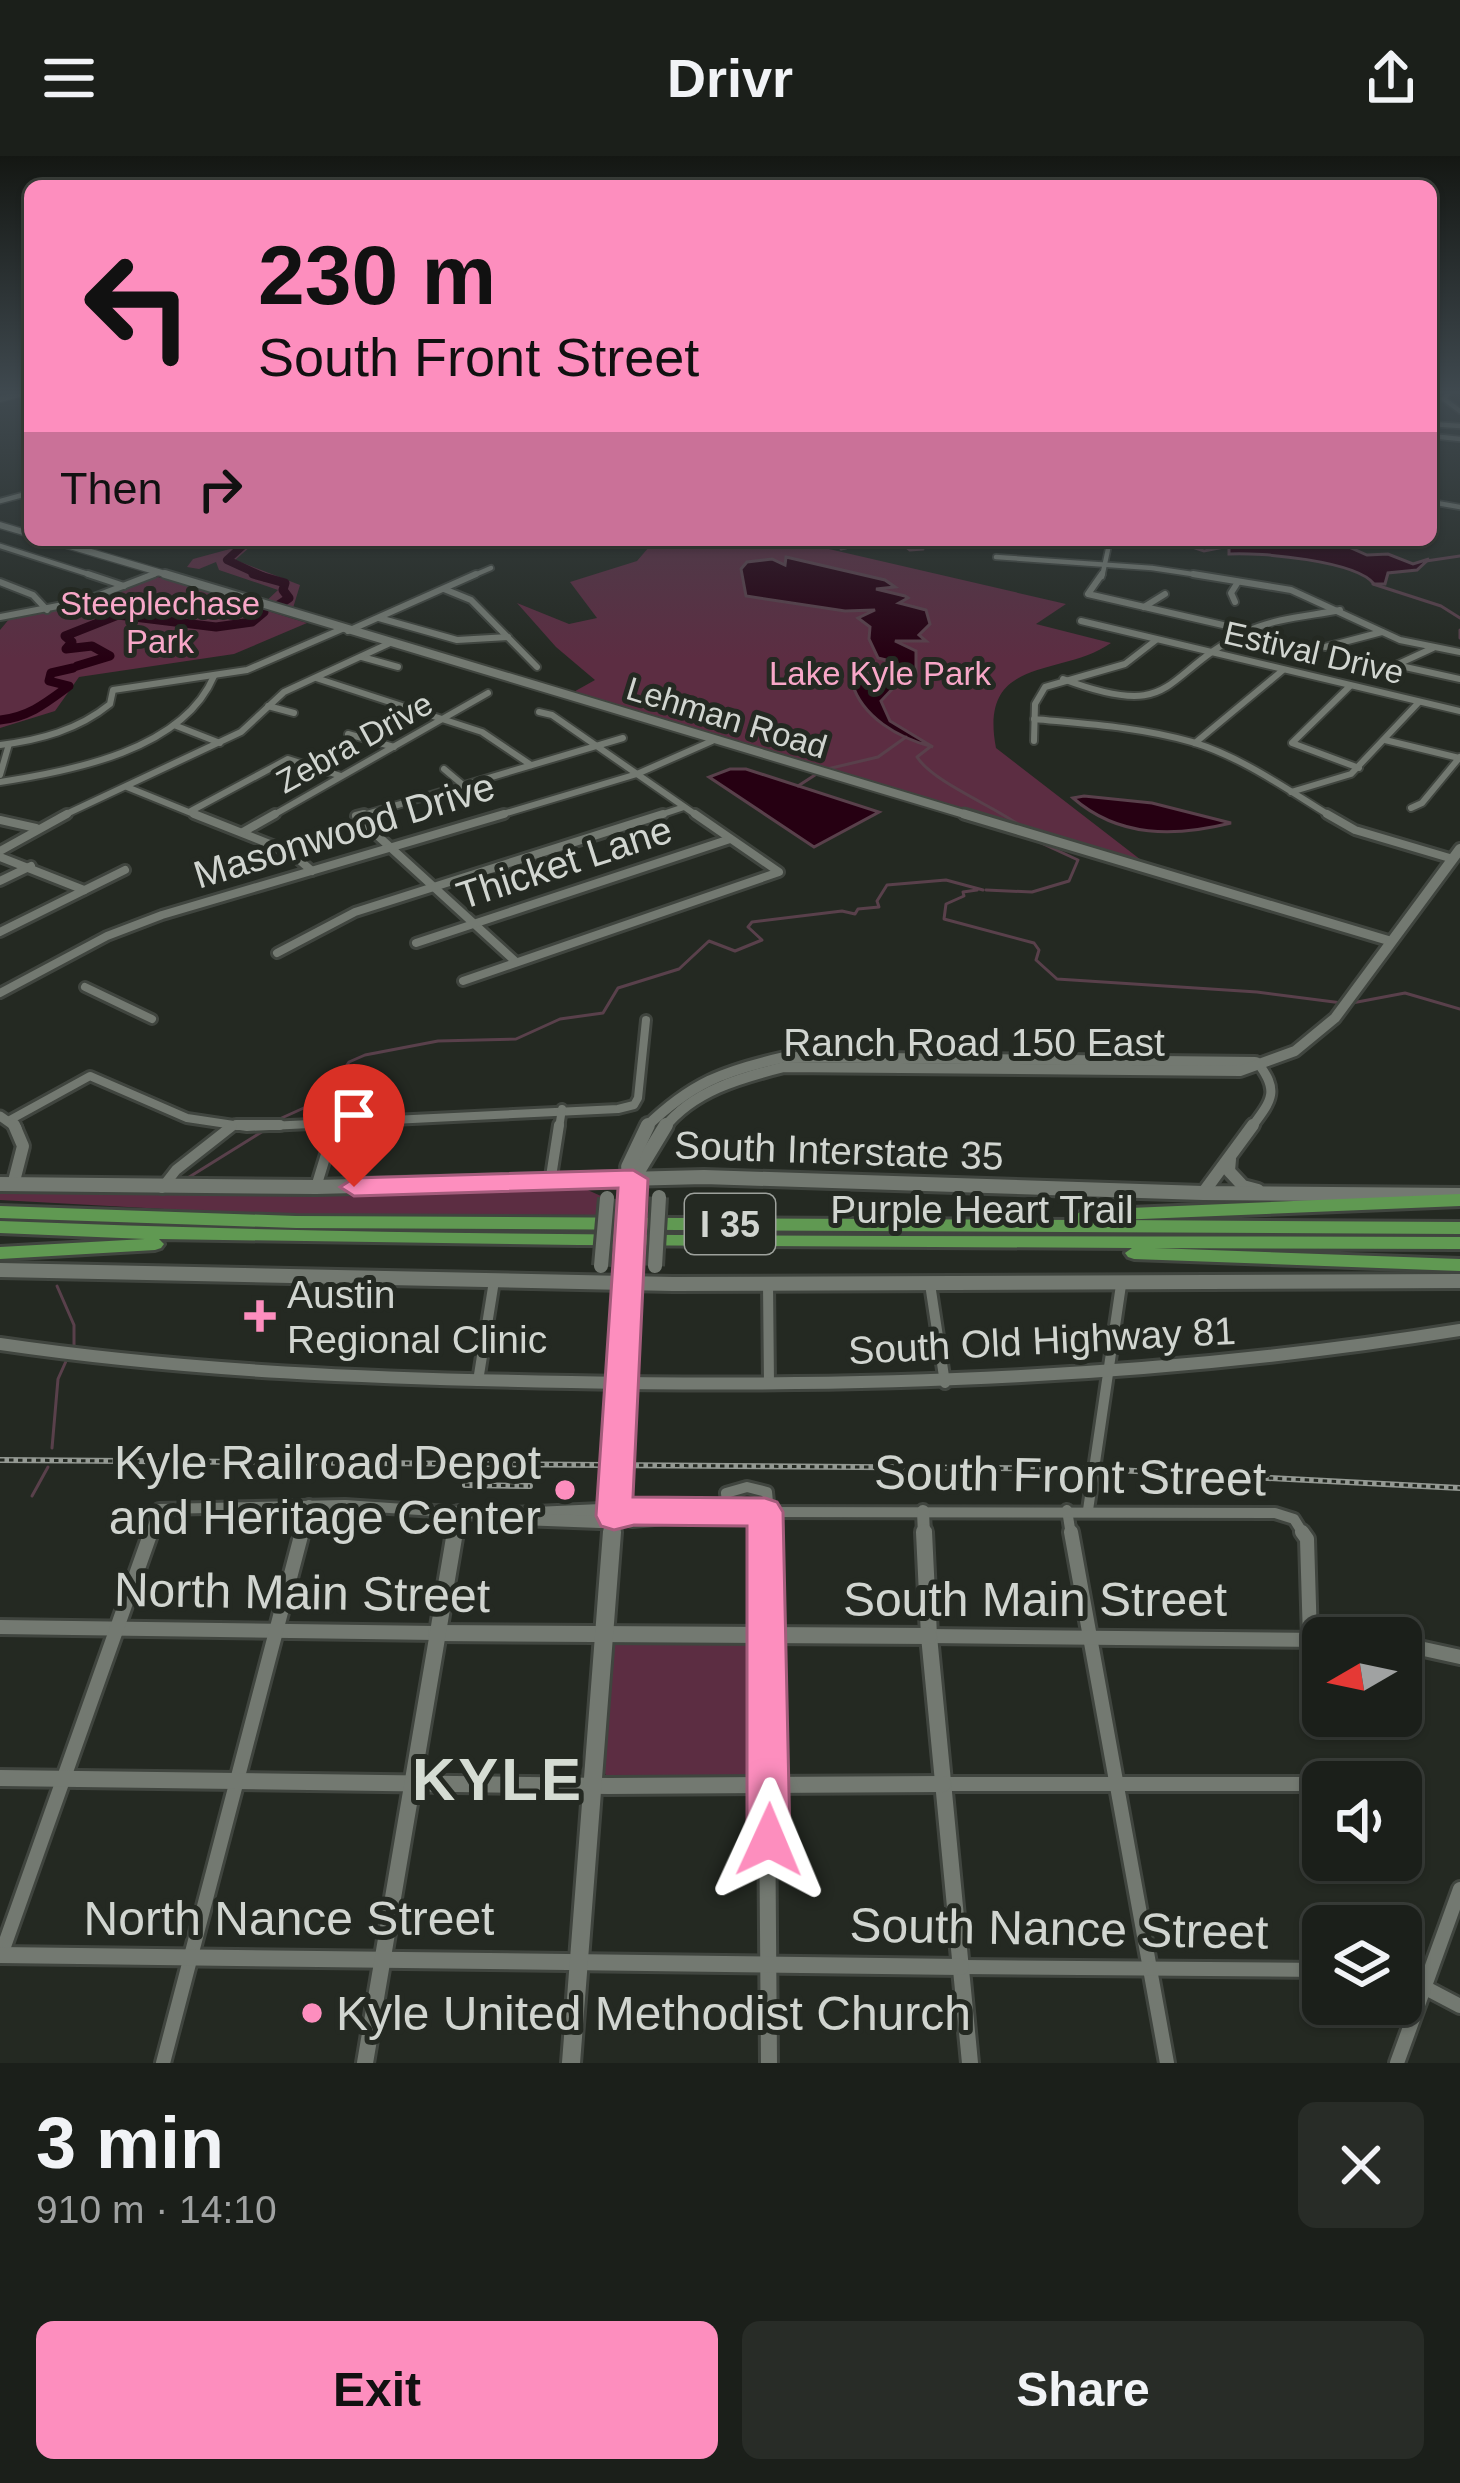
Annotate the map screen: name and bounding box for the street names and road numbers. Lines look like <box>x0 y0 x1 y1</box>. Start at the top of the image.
street label: Estival Drive <box>1220 614 1407 691</box>
street label: Lehman Road <box>622 669 831 765</box>
street label: Zebra Drive <box>270 684 439 800</box>
street label: Masonwood Drive <box>189 764 500 897</box>
street label: Thicket Lane <box>451 808 677 917</box>
street label: Ranch Road 150 East <box>783 1021 1165 1064</box>
street label: South Interstate 35 <box>674 1123 1004 1178</box>
street label: Purple Heart Trail <box>830 1188 1134 1231</box>
road number: I 35 <box>685 1194 775 1254</box>
street label: South Old Highway 81 <box>847 1309 1237 1372</box>
street label: South Front Street <box>873 1446 1267 1505</box>
street label: North Main Street <box>113 1563 491 1622</box>
street label: South Main Street <box>843 1573 1227 1626</box>
street label: North Nance Street <box>84 1892 494 1945</box>
street label: South Nance Street <box>849 1898 1269 1959</box>

